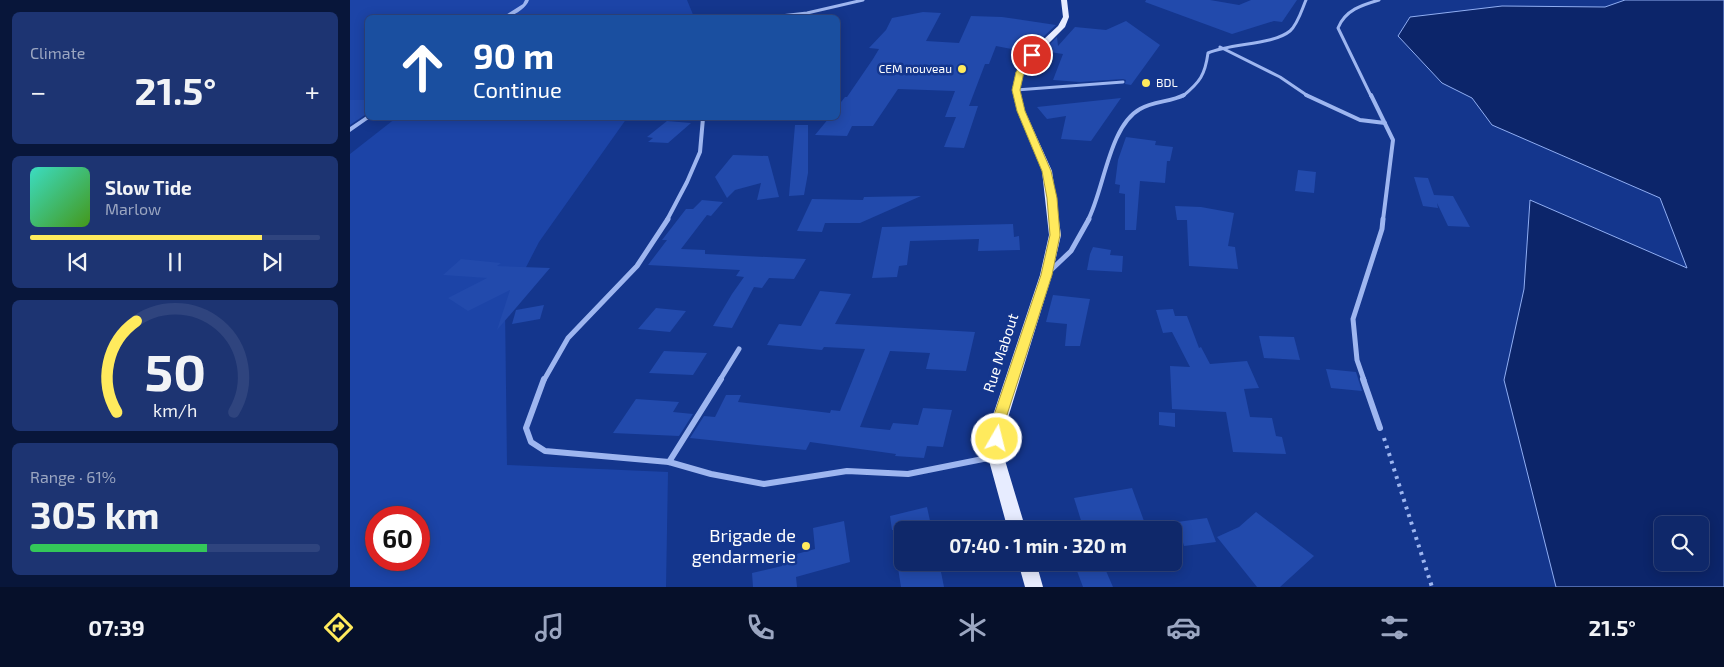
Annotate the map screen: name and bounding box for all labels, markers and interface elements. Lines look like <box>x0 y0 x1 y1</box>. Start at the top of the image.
text: 90 m <box>473 34 554 76</box>
pin <box>1011 34 1053 76</box>
icon: ahead <box>390 35 455 100</box>
icon: arrive <box>1018 41 1046 69</box>
text: Climate <box>30 43 85 62</box>
place label: CEM nouveau <box>878 61 952 75</box>
marker: CEM nouveau <box>956 63 968 75</box>
text: 21.5° <box>135 67 216 113</box>
text: − <box>30 74 46 108</box>
text: + <box>305 74 320 108</box>
place label: BDL <box>1156 75 1178 89</box>
text: Continue <box>473 76 562 102</box>
marker: BDL <box>1140 77 1152 89</box>
text: Slow Tide <box>105 176 192 199</box>
text: Marlow <box>105 199 161 218</box>
icon: previous <box>64 248 92 276</box>
icon: pause <box>161 248 189 276</box>
icon: next <box>258 248 286 276</box>
street label: Rue Mabout <box>979 311 1021 394</box>
text: 50 <box>144 339 206 401</box>
text: km/h <box>153 399 197 421</box>
position arrow <box>970 412 1022 464</box>
text: Range · 61% <box>30 467 116 486</box>
text: 305 km <box>30 491 159 537</box>
speed limit sign: 60 <box>365 506 430 571</box>
map controls <box>1654 516 1709 571</box>
button: search <box>1654 516 1709 571</box>
place label: Brigade de gendarmerie <box>692 524 796 567</box>
text: 07:40 · 1 min · 320 m <box>949 534 1127 557</box>
marker: Brigade de gendarmerie <box>800 540 812 552</box>
icon: directions <box>321 610 356 645</box>
icon: music <box>532 610 567 645</box>
icon: phone <box>743 610 778 645</box>
icon: climate <box>955 610 990 645</box>
icon: car <box>1166 610 1201 645</box>
icon: filters <box>1377 610 1412 645</box>
text: 07:39 <box>88 614 145 640</box>
text: 21.5° <box>1588 614 1636 640</box>

